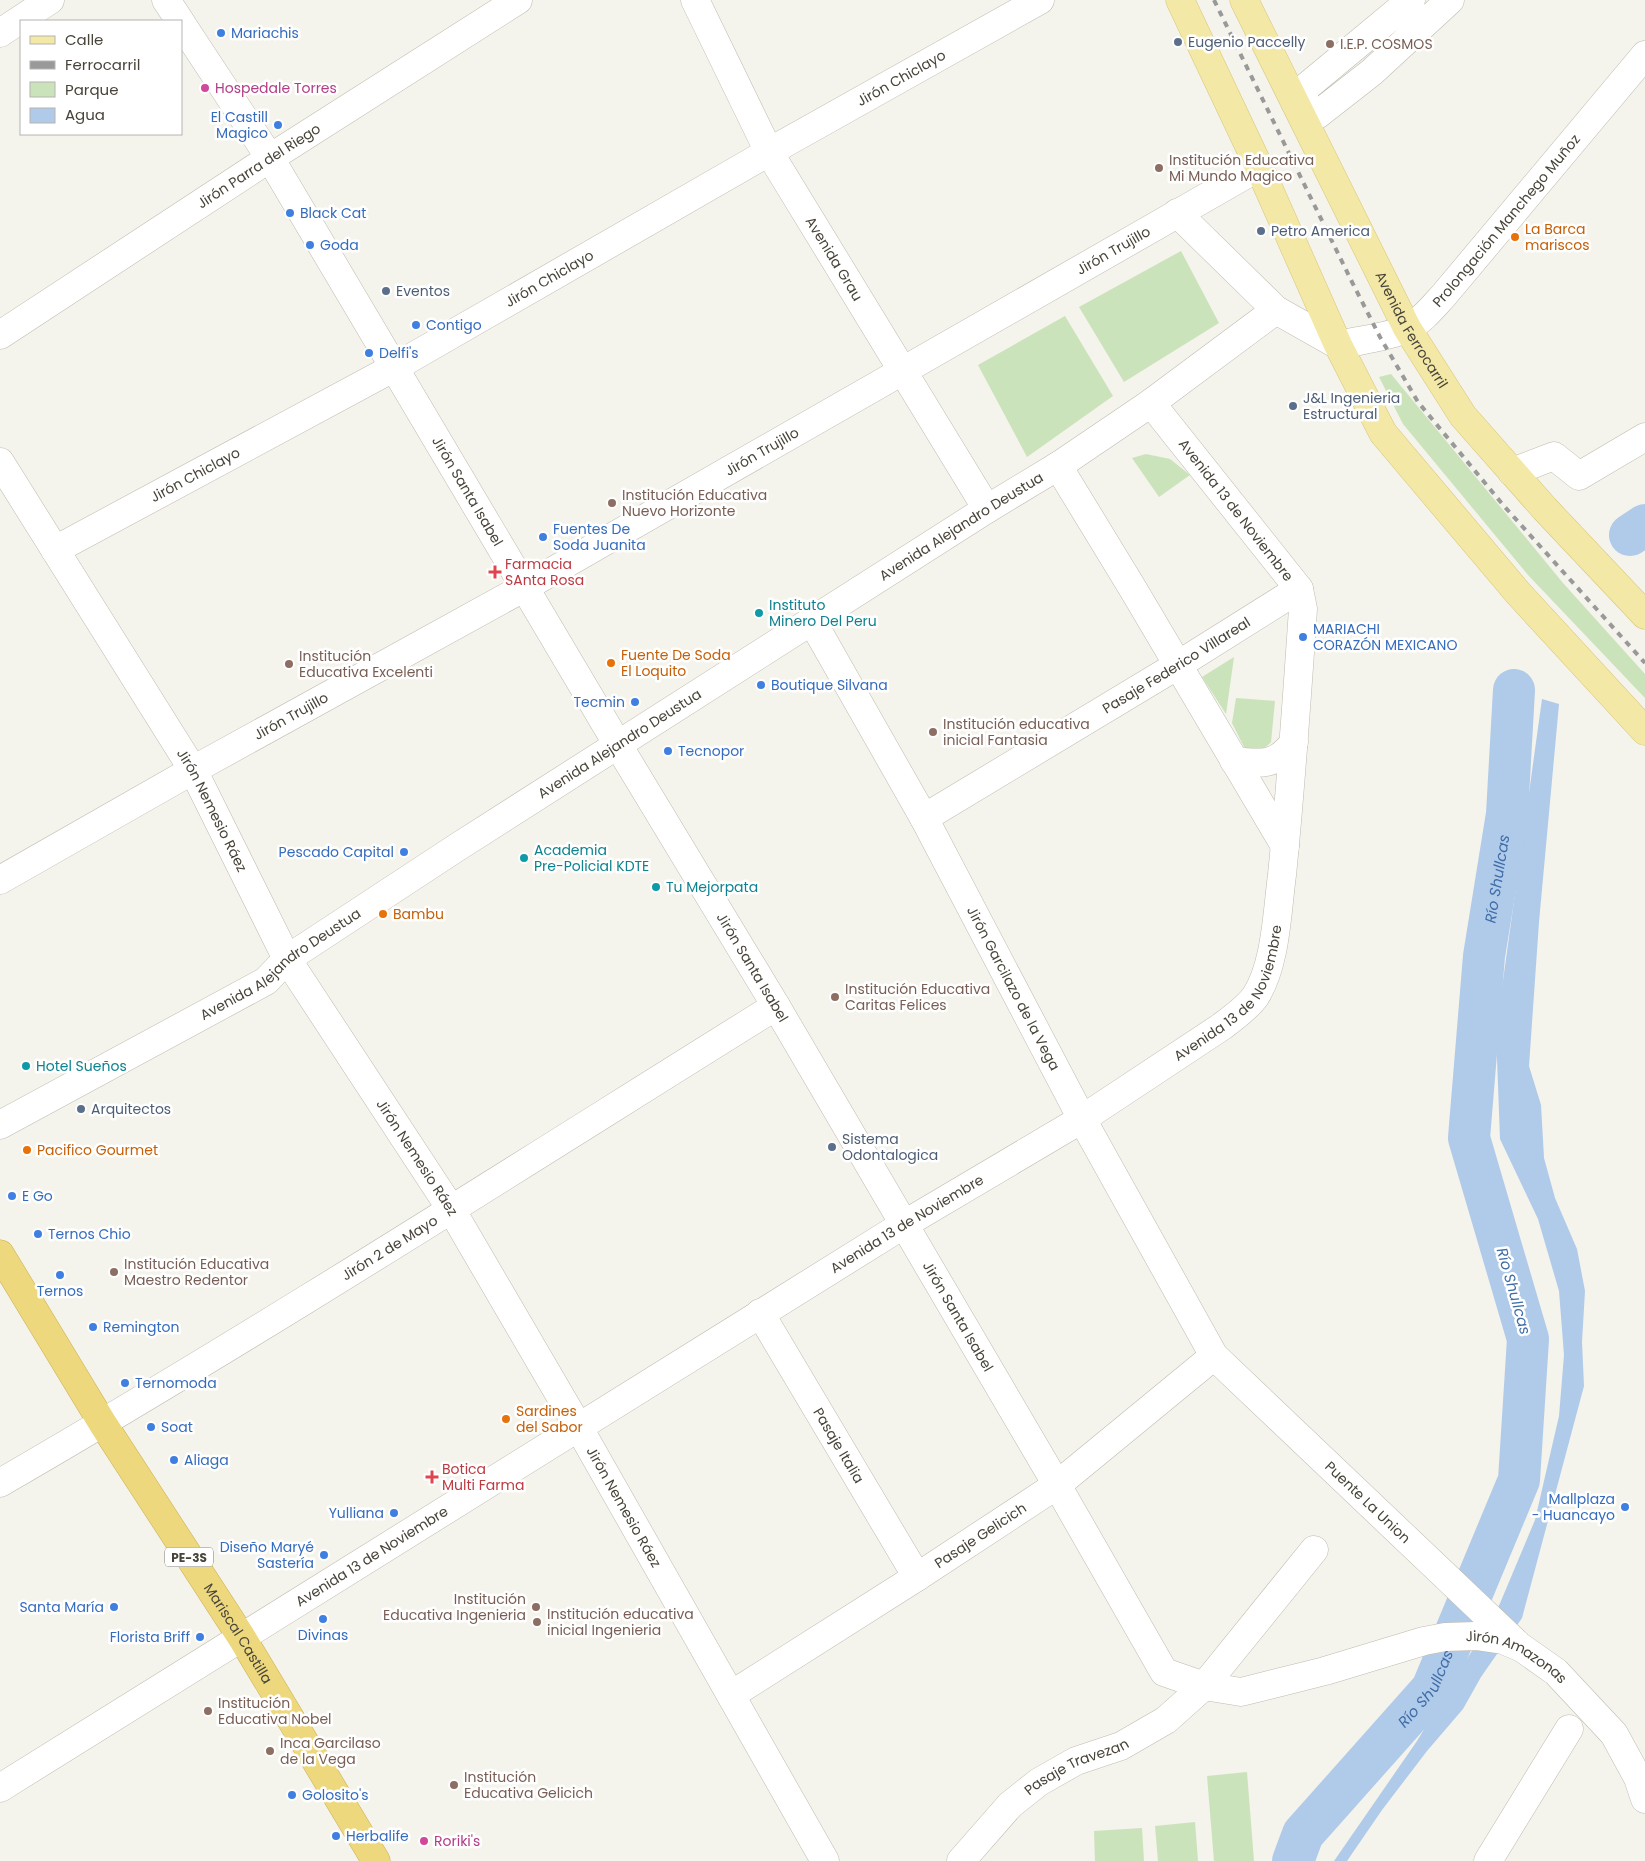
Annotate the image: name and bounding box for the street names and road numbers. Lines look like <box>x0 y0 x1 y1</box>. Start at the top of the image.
street label: Jirón Chiclayo <box>853 45 949 111</box>
street label: Jirón Parra del Riego <box>193 118 324 213</box>
street label: Prolongación Manchego Muñoz <box>1428 130 1585 311</box>
street label: Avenida Grau <box>801 213 868 305</box>
street label: Jirón Trujillo <box>1073 221 1154 280</box>
street label: Jirón Chiclayo <box>501 245 597 312</box>
street label: Avenida Ferrocarril <box>1370 268 1453 392</box>
street label: Jirón Trujillo <box>721 422 802 481</box>
street label: Jirón Santa Isabel <box>427 432 508 550</box>
street label: Avenida 13 de Noviembre <box>1174 435 1298 586</box>
street label: Jirón Chiclayo <box>147 442 244 507</box>
street label: Avenida Alejandro Deustua <box>875 467 1047 585</box>
street label: Pasaje Federico Villareal <box>1099 612 1254 718</box>
street label: Avenida Alejandro Deustua <box>534 684 705 803</box>
street label: Jirón Trujillo <box>250 687 332 745</box>
street label: Jirón Nemesio Ráez <box>172 745 252 875</box>
street label: Avenida Alejandro Deustua <box>196 903 365 1025</box>
street label: Jirón Garcilazo de la Vega <box>962 903 1065 1074</box>
street label: Jirón Santa Isabel <box>712 909 793 1026</box>
street label: Avenida 13 de Noviembre <box>1170 923 1286 1066</box>
street label: Jirón Nemesio Ráez <box>372 1095 463 1220</box>
street label: Avenida 13 de Noviembre <box>826 1169 987 1278</box>
street label: Jirón 2 de Mayo <box>338 1210 441 1285</box>
street label: Jirón Santa Isabel <box>918 1258 998 1375</box>
street label: Pasaje Italia <box>808 1404 869 1487</box>
street label: Jirón Nemesio Ráez <box>582 1443 666 1571</box>
street label: Puente La Union <box>1321 1457 1415 1548</box>
street label: Pasaje Gelicich <box>930 1498 1030 1573</box>
street label: Avenida 13 de Noviembre <box>292 1501 452 1611</box>
road number: PE-3S <box>165 1548 213 1566</box>
street label: Mariscal Castilla <box>199 1579 277 1687</box>
street label: Jirón Amazonas <box>1465 1626 1572 1688</box>
street label: Pasaje Travezan <box>1020 1734 1133 1800</box>

